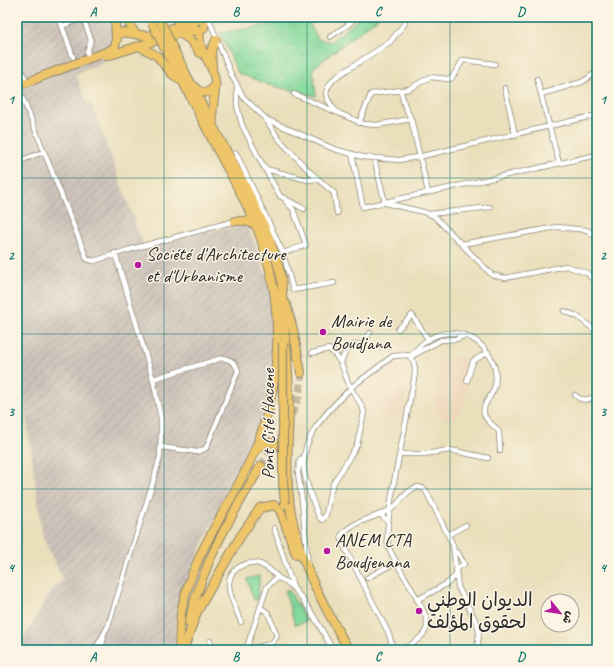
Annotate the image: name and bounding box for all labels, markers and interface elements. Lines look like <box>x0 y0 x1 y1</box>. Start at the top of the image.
text: A <box>90 4 98 20</box>
text: B <box>233 4 241 20</box>
text: C <box>375 4 383 20</box>
text: D <box>517 4 526 20</box>
text: 1 <box>8 92 16 108</box>
text: 1 <box>600 92 608 108</box>
place label: Société d'Architecture et d'Urbanisme <box>146 242 287 288</box>
text: 2 <box>8 248 15 264</box>
text: 2 <box>600 248 607 264</box>
marker: Société d'Architecture et d'Urbanisme <box>133 260 143 270</box>
place label: Mairie de Boudjana <box>331 309 393 355</box>
marker: Mairie de Boudjana <box>318 327 328 337</box>
street label: Pont Cité Hacene <box>256 367 280 479</box>
text: 3 <box>8 404 15 420</box>
text: 3 <box>600 404 607 420</box>
place label: ANEM CTA Boudjenana <box>335 528 412 574</box>
marker: ANEM CTA Boudjenana <box>322 546 332 556</box>
text: 4 <box>8 560 16 576</box>
text: 4 <box>600 560 608 576</box>
place label: الديوان الوطني لحقوق المؤلف <box>427 588 533 634</box>
north arrow <box>540 593 580 633</box>
marker: الديوان الوطني لحقوق المؤلف <box>414 606 424 616</box>
text: ش <box>560 609 578 627</box>
text: A <box>90 649 98 665</box>
text: B <box>233 649 241 665</box>
text: C <box>375 649 383 665</box>
text: D <box>517 649 526 665</box>

